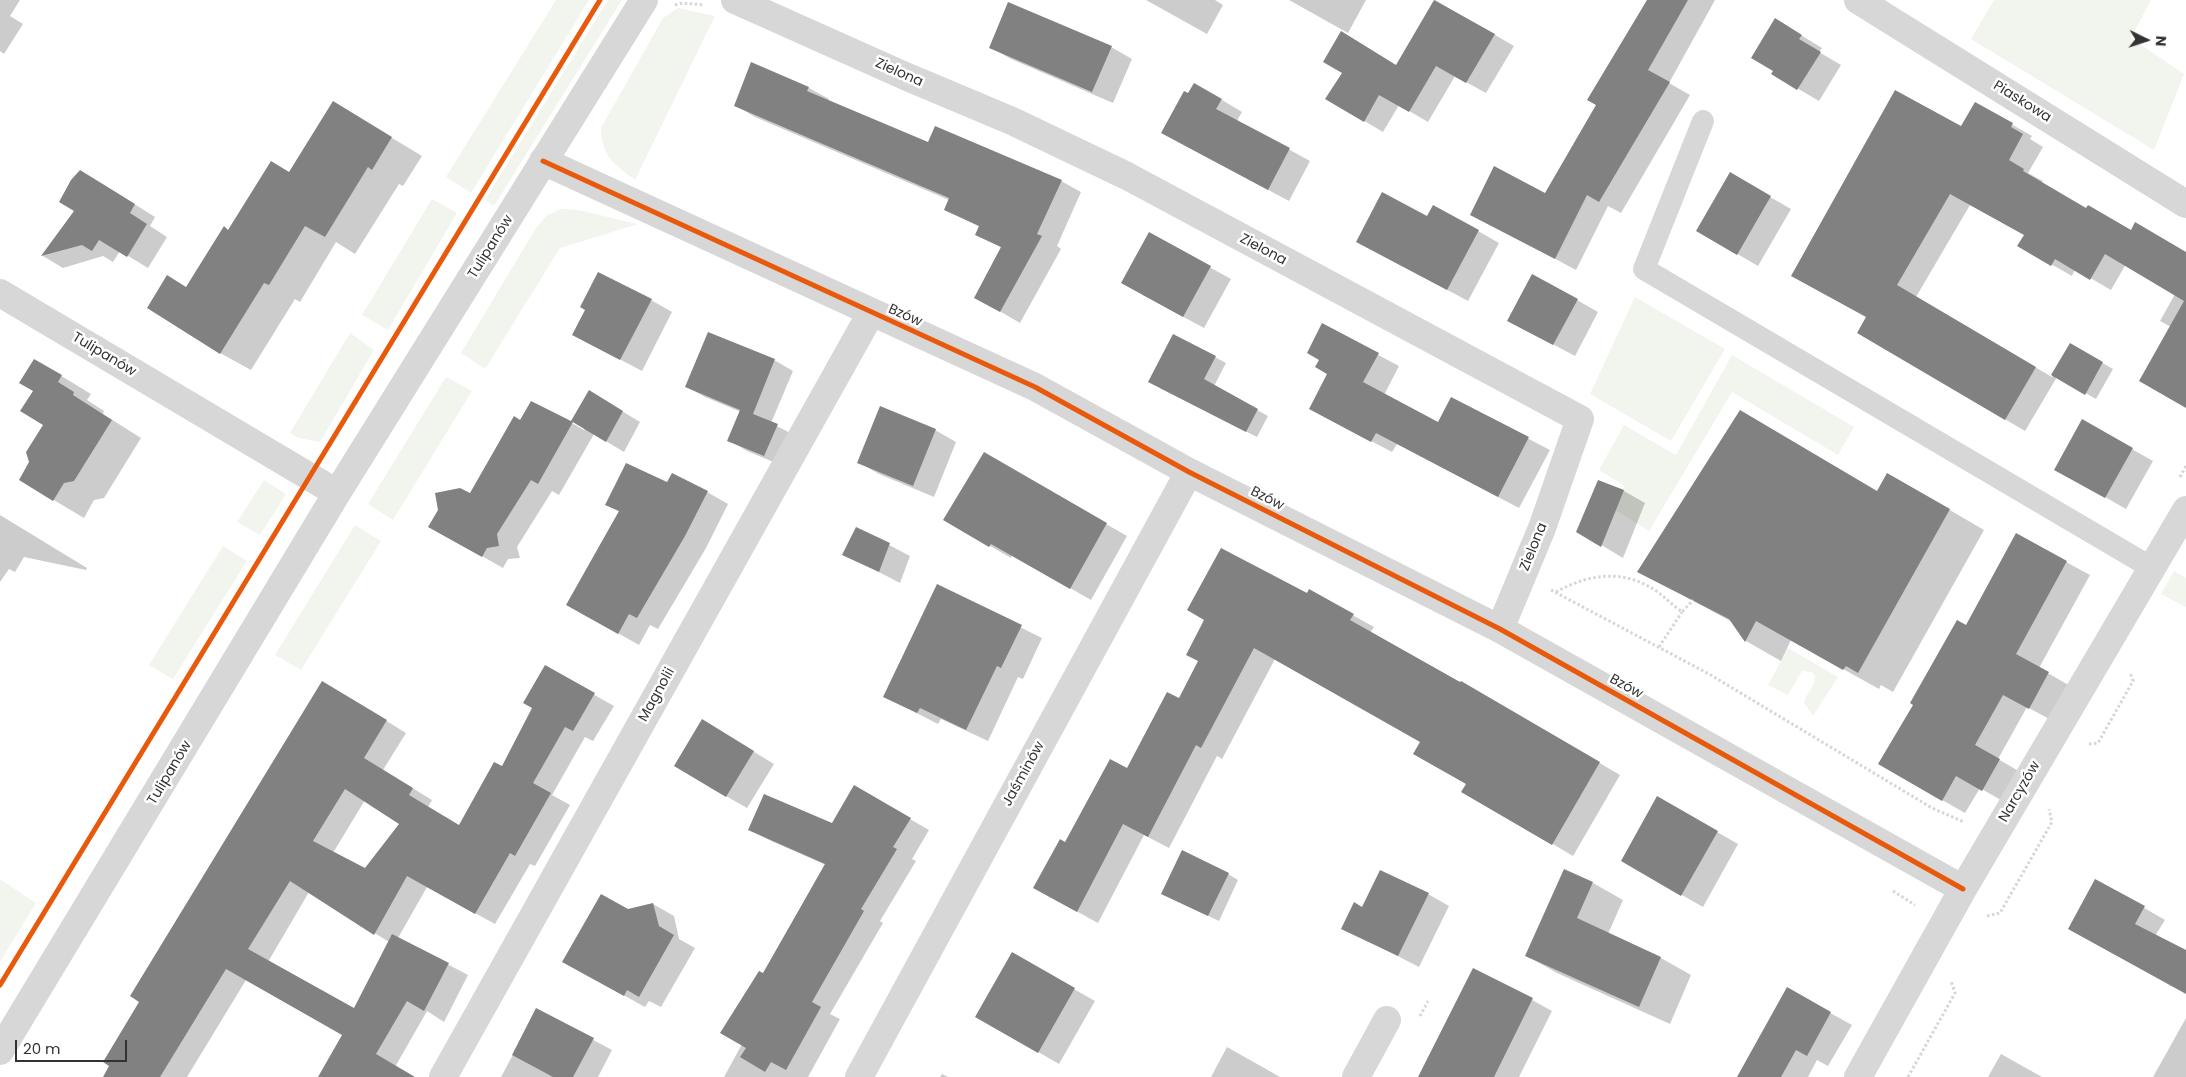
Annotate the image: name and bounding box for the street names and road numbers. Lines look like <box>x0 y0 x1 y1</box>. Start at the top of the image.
street label: Zielona <box>873 55 925 91</box>
street label: Piaskowa <box>1990 78 2054 126</box>
street label: Tulipanów <box>465 212 517 282</box>
street label: Zielona <box>1237 231 1289 269</box>
street label: Bzów <box>885 301 925 331</box>
street label: Tulipanów <box>69 329 139 381</box>
street label: Bzów <box>1247 483 1287 515</box>
street label: Zielona <box>1517 520 1551 574</box>
street label: Magnolii <box>635 665 679 725</box>
street label: Bzów <box>1606 671 1646 703</box>
street label: Tulipanów <box>144 738 196 808</box>
street label: Jaśminów <box>999 739 1049 809</box>
street label: Narcyzów <box>1996 758 2044 826</box>

